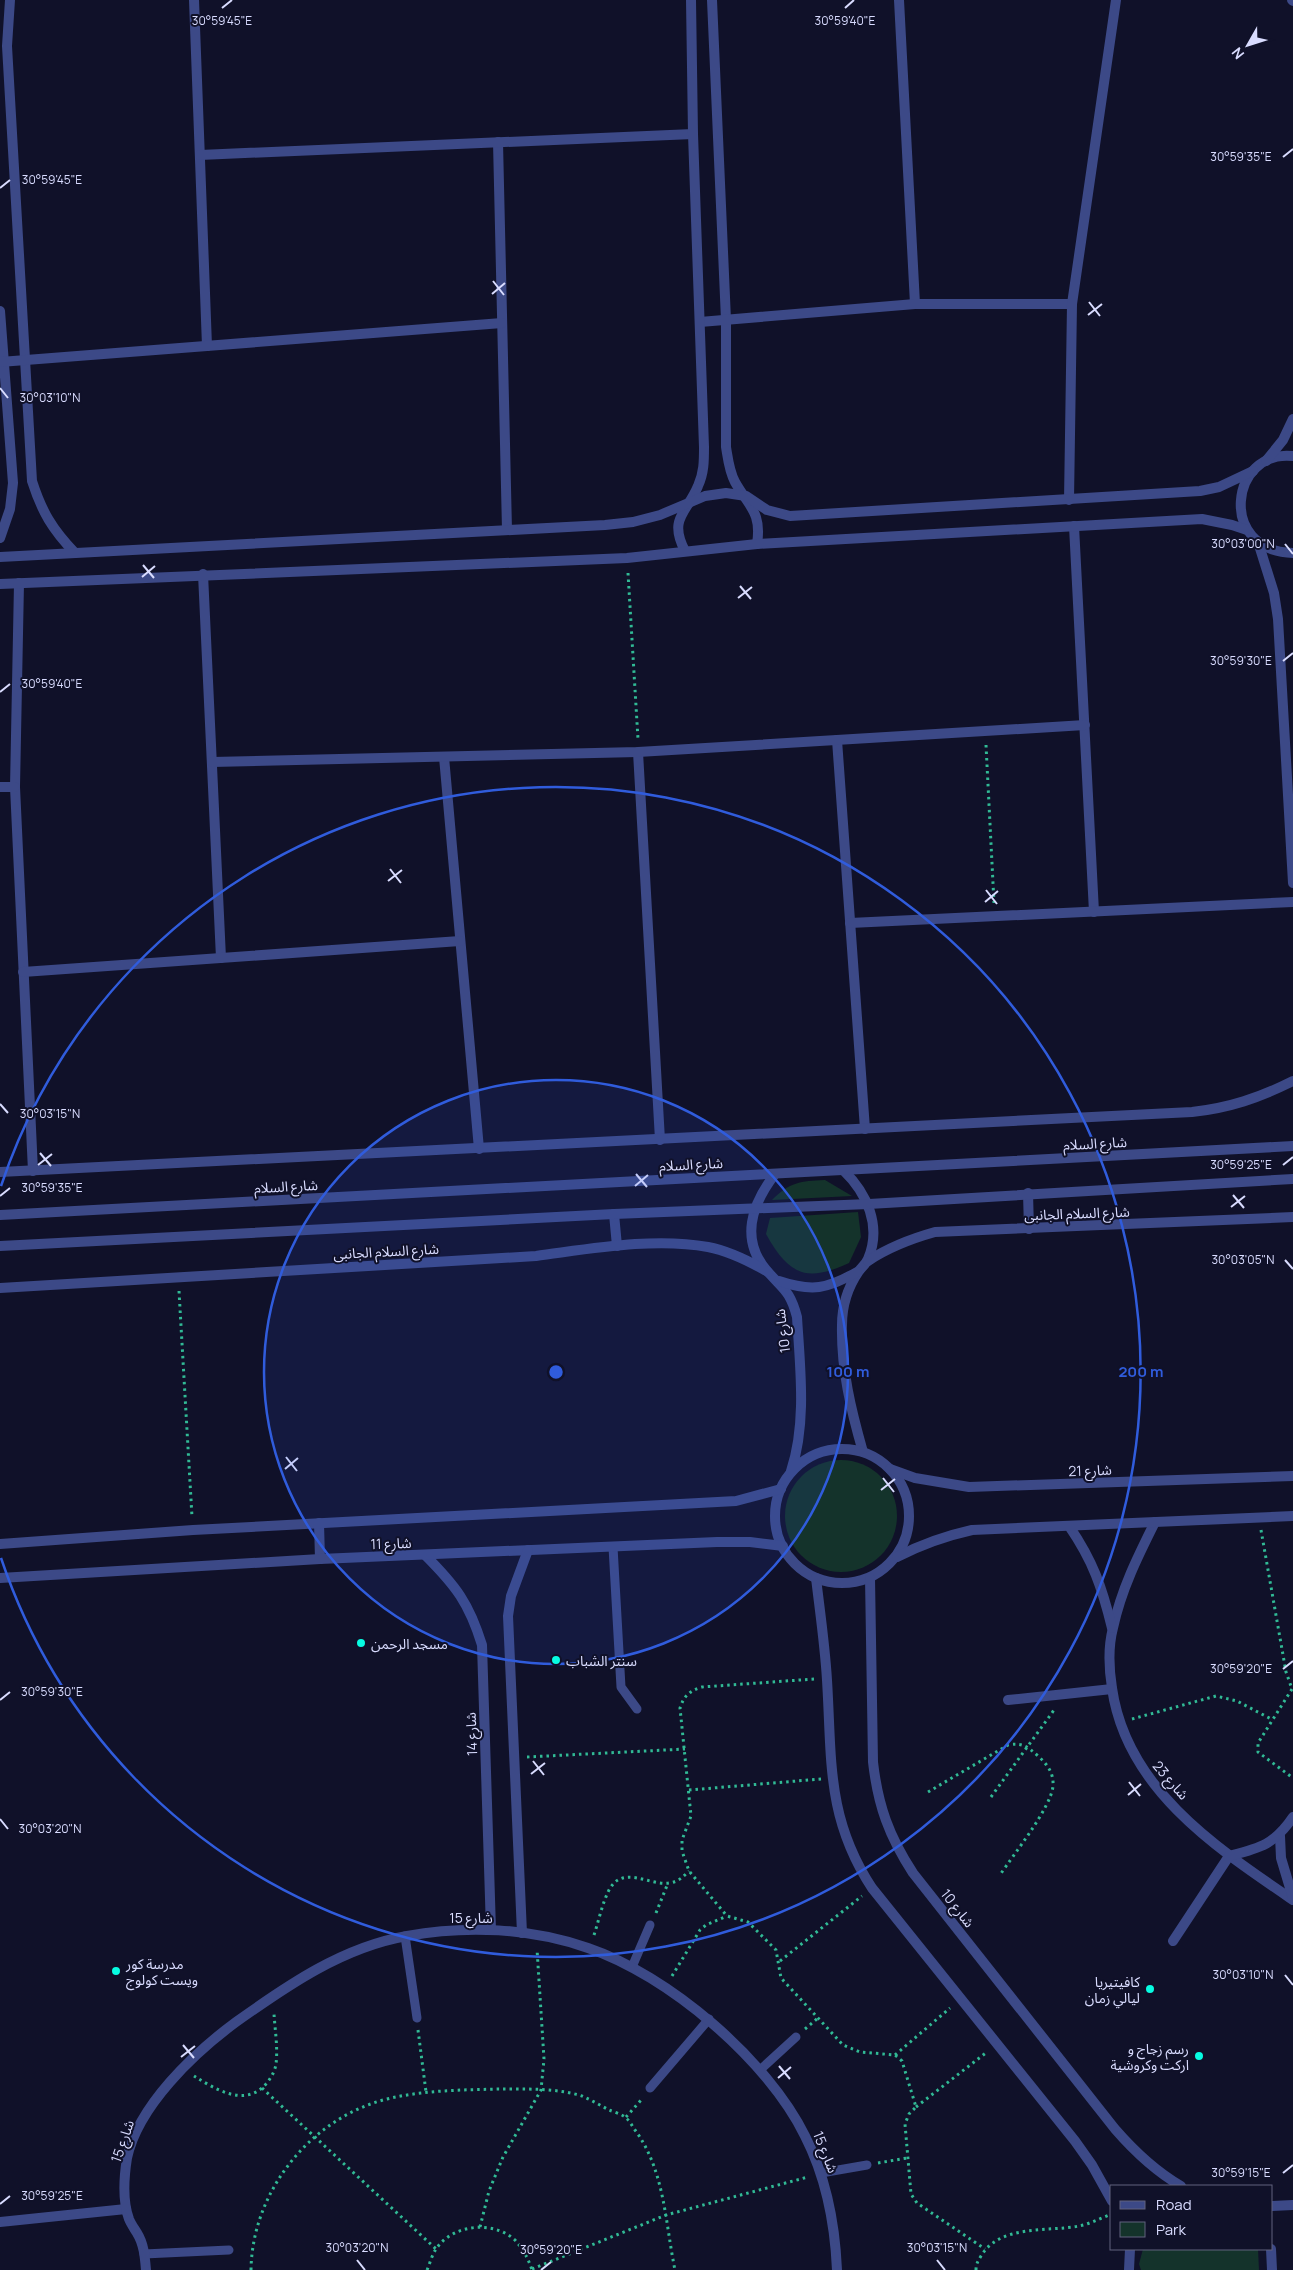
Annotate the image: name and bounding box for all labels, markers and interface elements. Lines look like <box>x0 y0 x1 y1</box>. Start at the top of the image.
text: 30°59'45"E <box>192 12 252 29</box>
text: 30°59'40"E <box>815 12 876 29</box>
north arrow <box>1223 20 1273 70</box>
text: N <box>1227 44 1248 63</box>
text: 30°59'35"E <box>1210 148 1272 165</box>
text: 30°59'45"E <box>22 171 82 188</box>
text: 30°03'10"N <box>20 389 80 406</box>
text: 30°03'00"N <box>1211 535 1275 552</box>
text: 30°59'30"E <box>1210 652 1272 669</box>
text: 30°59'40"E <box>22 675 83 692</box>
text: 30°03'15"N <box>20 1105 80 1122</box>
street label: شارع السلام <box>1062 1132 1128 1156</box>
street label: شارع السلام <box>658 1153 724 1177</box>
text: 30°59'25"E <box>1210 1156 1272 1173</box>
street label: شارع السلام <box>253 1175 319 1199</box>
text: 30°59'35"E <box>21 1179 83 1196</box>
street label: شارع السلام الجانبى <box>1024 1202 1130 1226</box>
street label: شارع السلام الجانبى <box>333 1239 439 1265</box>
text: 30°03'05"N <box>1211 1251 1275 1268</box>
street label: شارع 10 <box>770 1308 796 1354</box>
text: 100 m <box>827 1361 869 1382</box>
text: 200 m <box>1118 1361 1164 1382</box>
centre of rings <box>547 1363 565 1381</box>
street label: شارع 21 <box>1068 1460 1112 1482</box>
street label: شارع 11 <box>370 1533 412 1555</box>
place label: مسجد الرحمن <box>371 1634 448 1653</box>
marker: مسجد الرحمن <box>355 1637 367 1649</box>
place label: سنتر الشباب <box>566 1651 637 1670</box>
marker: سنتر الشباب <box>550 1654 562 1666</box>
text: 30°59'20"E <box>1210 1660 1272 1677</box>
text: 30°59'30"E <box>21 1683 83 1700</box>
street label: شارع 14 <box>461 1712 483 1756</box>
street label: شارع 23 <box>1147 1756 1193 1805</box>
text: 30°03'20"N <box>19 1820 81 1837</box>
street label: شارع 10 <box>935 1885 979 1932</box>
street label: شارع 15 <box>449 1908 493 1929</box>
place label: مدرسة كور ويست كولوج <box>125 1954 198 1991</box>
marker: مدرسة كور ويست كولوج <box>110 1965 122 1977</box>
text: 30°03'10"N <box>1213 1966 1273 1983</box>
place label: كافيتيريا ليالي زمان <box>1085 1972 1140 2009</box>
marker: كافيتيريا ليالي زمان <box>1144 1983 1156 1995</box>
place label: رسم زجاج و اركت وكروشية <box>1110 2039 1189 2074</box>
marker: رسم زجاج و اركت وكروشية <box>1193 2050 1205 2062</box>
street label: شارع 15 <box>106 2117 140 2165</box>
street label: شارع 15 <box>807 2128 843 2177</box>
text: 30°59'15"E <box>1211 2164 1271 2181</box>
legend <box>1110 2185 1273 2250</box>
text: 30°59'25"E <box>21 2187 83 2204</box>
text: Road <box>1156 2194 1192 2215</box>
text: Park <box>1156 2219 1186 2240</box>
text: 30°03'20"N <box>326 2239 388 2256</box>
text: 30°03'15"N <box>907 2239 967 2256</box>
text: 30°59'20"E <box>520 2241 582 2258</box>

